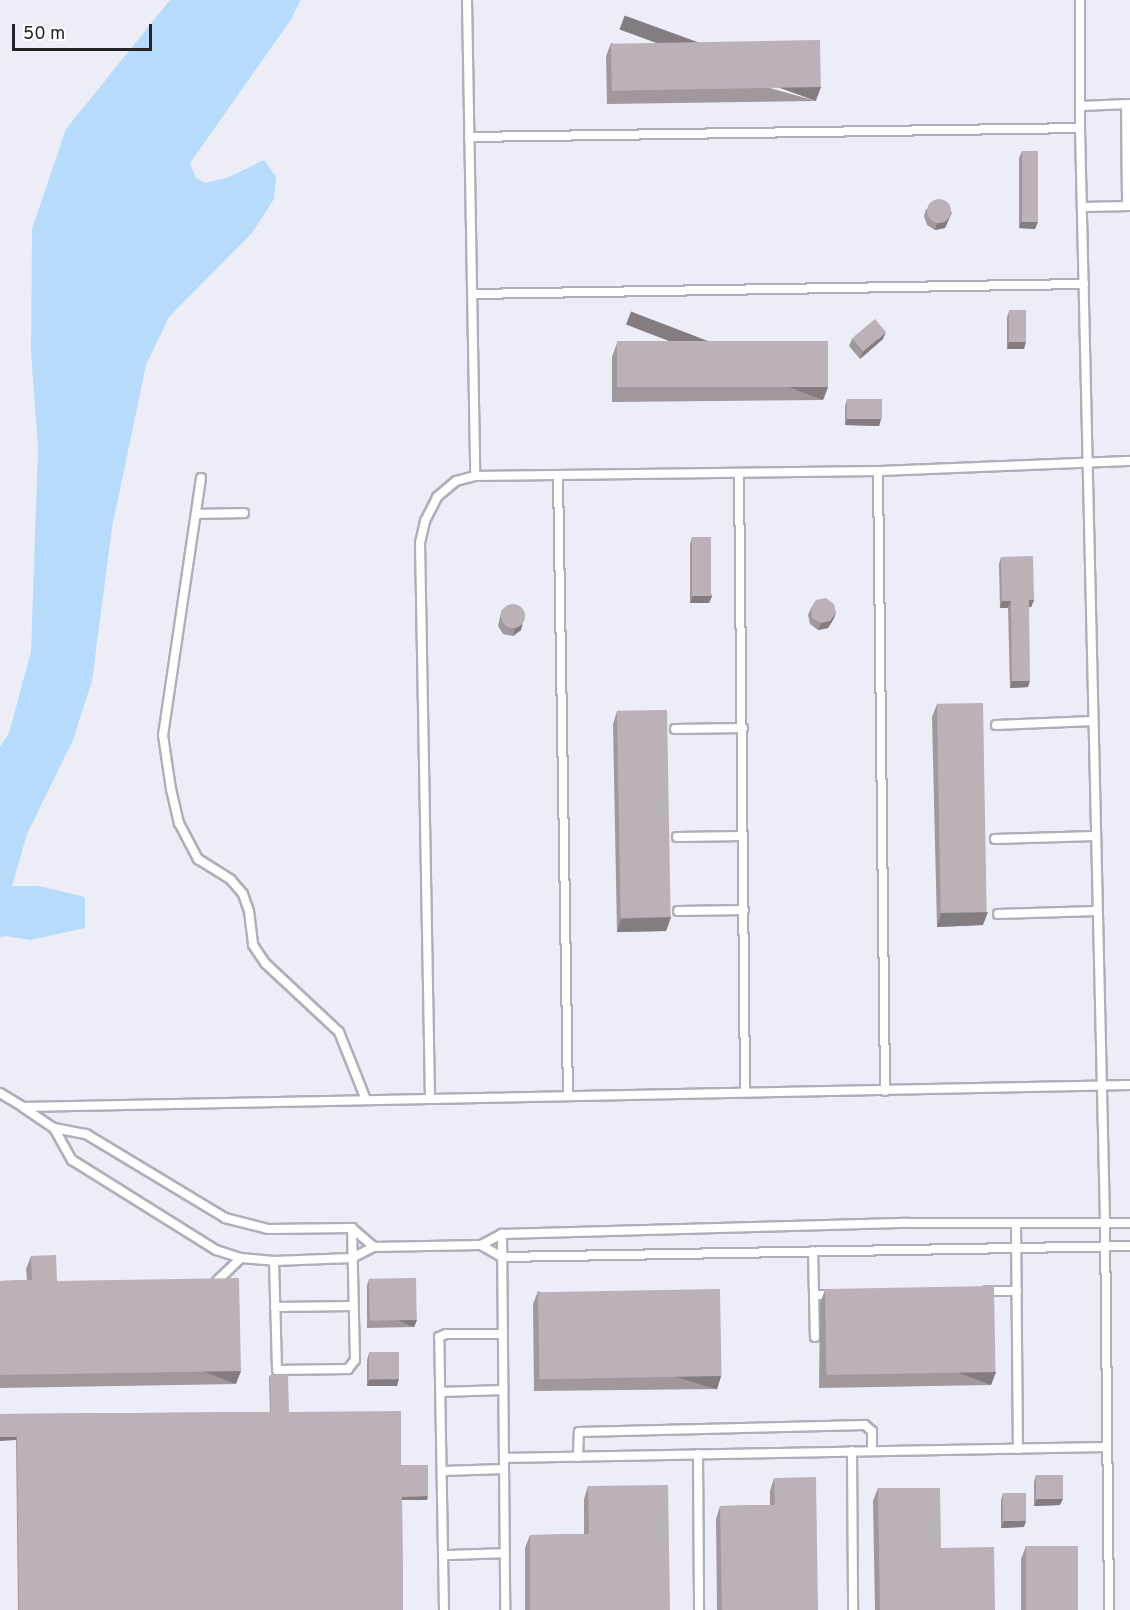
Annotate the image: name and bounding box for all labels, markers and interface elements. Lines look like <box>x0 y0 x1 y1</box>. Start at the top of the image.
scale bar <box>15 12 154 50</box>
text: 50 m <box>23 23 65 46</box>

